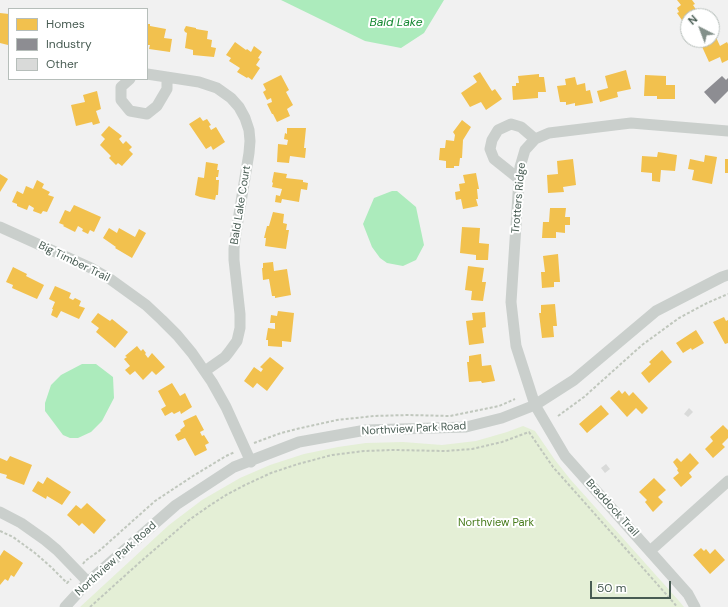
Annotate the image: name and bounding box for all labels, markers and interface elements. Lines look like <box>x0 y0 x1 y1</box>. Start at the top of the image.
legend <box>8 8 148 80</box>
north arrow <box>680 8 720 48</box>
text: N <box>685 12 700 28</box>
text: Homes <box>46 16 85 32</box>
water label: Bald Lake <box>369 16 423 30</box>
text: Industry <box>46 36 92 52</box>
text: Other <box>46 56 78 72</box>
street label: Trotters Ridge <box>509 162 529 234</box>
street label: Bald Lake Court <box>228 164 254 246</box>
street label: Big Timber Trail <box>36 239 112 285</box>
street label: Northview Park Road <box>361 420 467 438</box>
street label: Braddock Trail <box>583 477 641 539</box>
park label: Northview Park <box>458 516 534 530</box>
street label: Northview Park Road <box>73 519 159 599</box>
scale bar <box>592 573 673 599</box>
text: 50 m <box>597 580 626 596</box>

